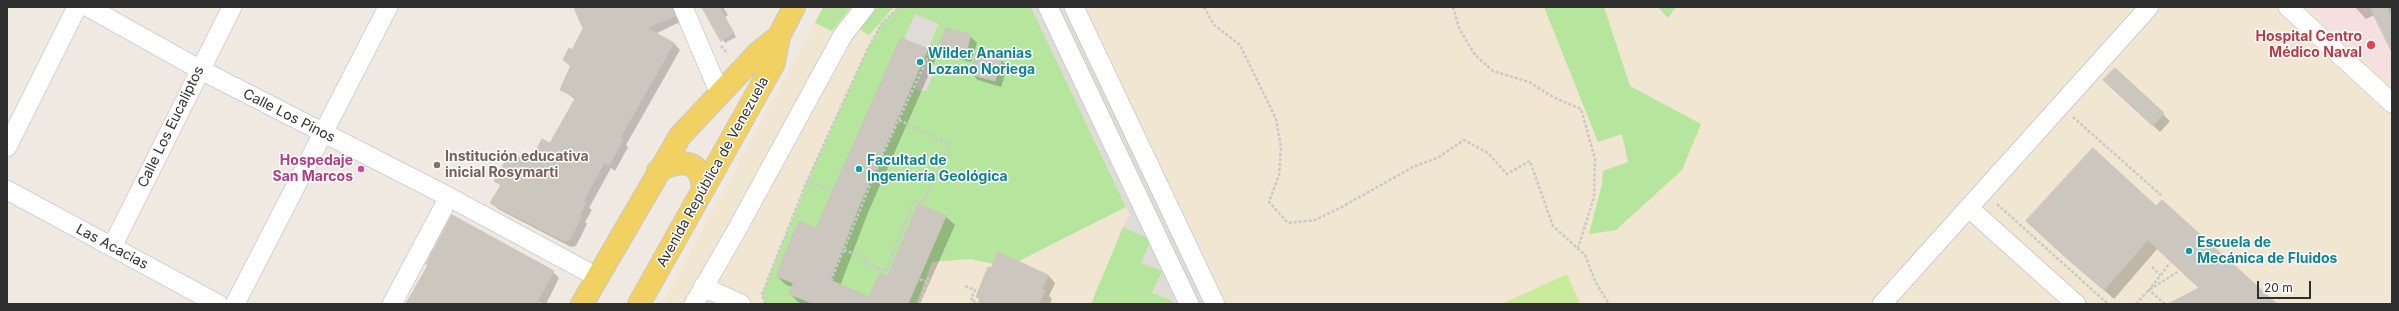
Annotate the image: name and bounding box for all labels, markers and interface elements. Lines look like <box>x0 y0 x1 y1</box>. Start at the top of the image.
place label: Hospital Centro Médico Naval <box>2256 29 2362 62</box>
marker: Hospital Centro Médico Naval <box>2365 39 2377 51</box>
place label: Wilder Ananias Lozano Noriega <box>928 46 1035 78</box>
marker: Wilder Ananias Lozano Noriega <box>915 57 925 67</box>
street label: Calle Los Eucaliptos <box>134 64 208 190</box>
street label: Avenida República de Venezuela <box>654 74 772 270</box>
street label: Calle Los Pinos <box>240 86 338 146</box>
place label: Institución educativa inicial Rosymarti <box>445 149 589 182</box>
place label: Hospedaje San Marcos <box>272 153 353 186</box>
place label: Facultad de Ingeniería Geológica <box>867 153 1008 186</box>
marker: Institución educativa inicial Rosymarti <box>432 160 442 170</box>
marker: Hospedaje San Marcos <box>356 164 366 174</box>
marker: Facultad de Ingeniería Geológica <box>854 164 864 174</box>
street label: Las Acacias <box>73 221 151 273</box>
place label: Escuela de Mecánica de Fluidos <box>2197 235 2337 268</box>
marker: Escuela de Mecánica de Fluidos <box>2184 246 2194 256</box>
scale bar <box>2259 273 2313 299</box>
text: 20 m <box>2264 280 2293 295</box>

